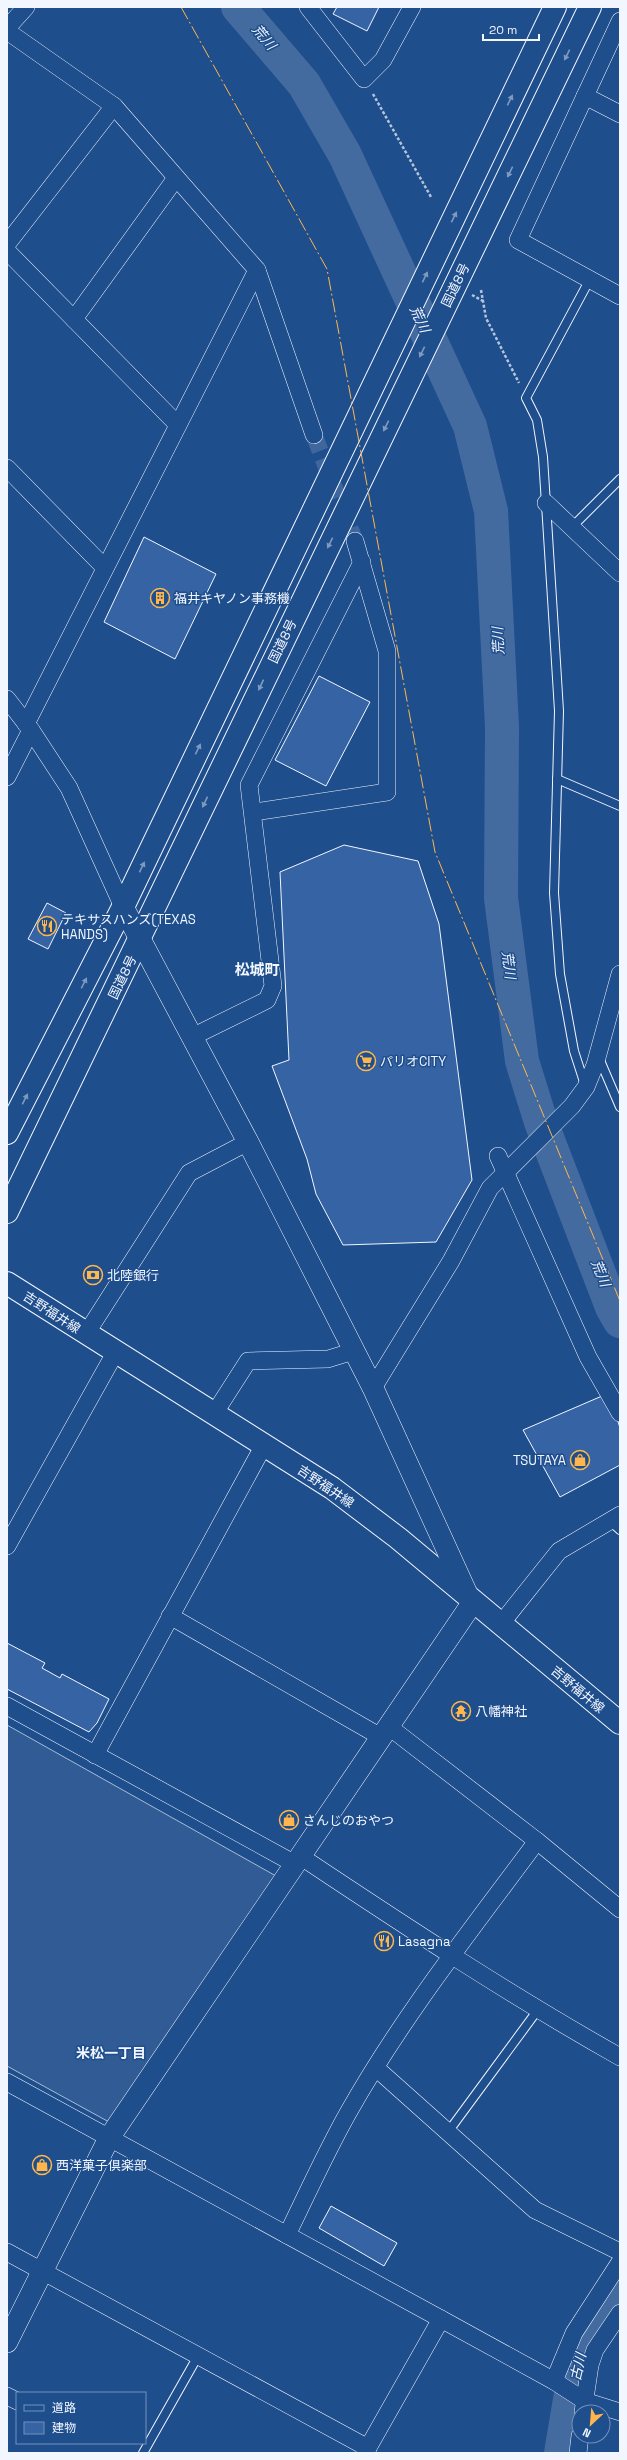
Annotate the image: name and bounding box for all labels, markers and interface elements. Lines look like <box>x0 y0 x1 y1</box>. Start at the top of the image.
scale bar <box>483 16 539 42</box>
water label: 荒川 <box>248 20 281 55</box>
text: 20 m <box>489 22 517 38</box>
one-way arrow <box>564 49 570 60</box>
one-way arrow <box>507 94 513 105</box>
one-way arrow <box>507 166 513 177</box>
one-way arrow <box>451 211 457 223</box>
street label: 国道8号 <box>437 260 473 310</box>
one-way arrow <box>422 272 428 283</box>
water label: 荒川 <box>406 303 435 337</box>
one-way arrow <box>419 347 425 358</box>
one-way arrow <box>383 420 390 431</box>
one-way arrow <box>327 537 333 548</box>
building icon: 福井キヤノン事務機 <box>149 587 171 609</box>
place label: 福井キヤノン事務機 <box>174 590 290 607</box>
street label: 国道8号 <box>264 616 300 666</box>
water label: 荒川 <box>488 625 508 655</box>
one-way arrow <box>258 679 264 691</box>
one-way arrow <box>195 744 201 755</box>
one-way arrow <box>202 797 208 808</box>
one-way arrow <box>139 861 145 872</box>
place label: テキサスハンズ(TEXAS HANDS) <box>61 911 196 943</box>
restaurant icon: テキサスハンズ(TEXAS HANDS) <box>36 915 58 937</box>
water label: 荒川 <box>498 950 520 982</box>
street label: 国道8号 <box>104 952 140 1002</box>
district label: 松城町 <box>234 960 280 979</box>
one-way arrow <box>81 977 87 989</box>
supermarket icon: パリオCITY <box>355 1050 377 1072</box>
place label: パリオCITY <box>380 1053 446 1070</box>
one-way arrow <box>22 1093 28 1104</box>
water label: 荒川 <box>587 1257 615 1291</box>
bank icon: 北陸銀行 <box>82 1264 104 1286</box>
place label: 北陸銀行 <box>107 1267 159 1284</box>
street label: 吉野福井線 <box>20 1288 84 1337</box>
shop icon: TSUTAYA <box>569 1449 591 1471</box>
place label: TSUTAYA <box>513 1452 566 1469</box>
street label: 吉野福井線 <box>294 1461 357 1512</box>
street label: 吉野福井線 <box>547 1662 608 1717</box>
temple icon: 八幡神社 <box>450 1700 472 1722</box>
place label: 八幡神社 <box>475 1703 527 1720</box>
shop icon: さんじのおやつ <box>278 1809 300 1831</box>
place label: さんじのおやつ <box>303 1812 394 1829</box>
restaurant icon: Lasagna <box>373 1930 395 1952</box>
place label: Lasagna <box>398 1933 451 1950</box>
district label: 米松一丁目 <box>76 2044 146 2062</box>
shop icon: 西洋菓子倶楽部 <box>31 2154 53 2176</box>
place label: 西洋菓子倶楽部 <box>56 2157 147 2174</box>
water label: 古川 <box>566 2349 590 2383</box>
legend <box>16 2392 146 2444</box>
text: 道路 <box>52 2400 76 2416</box>
north arrow <box>571 2404 611 2444</box>
text: 建物 <box>52 2420 76 2436</box>
text: N <box>580 2425 593 2441</box>

